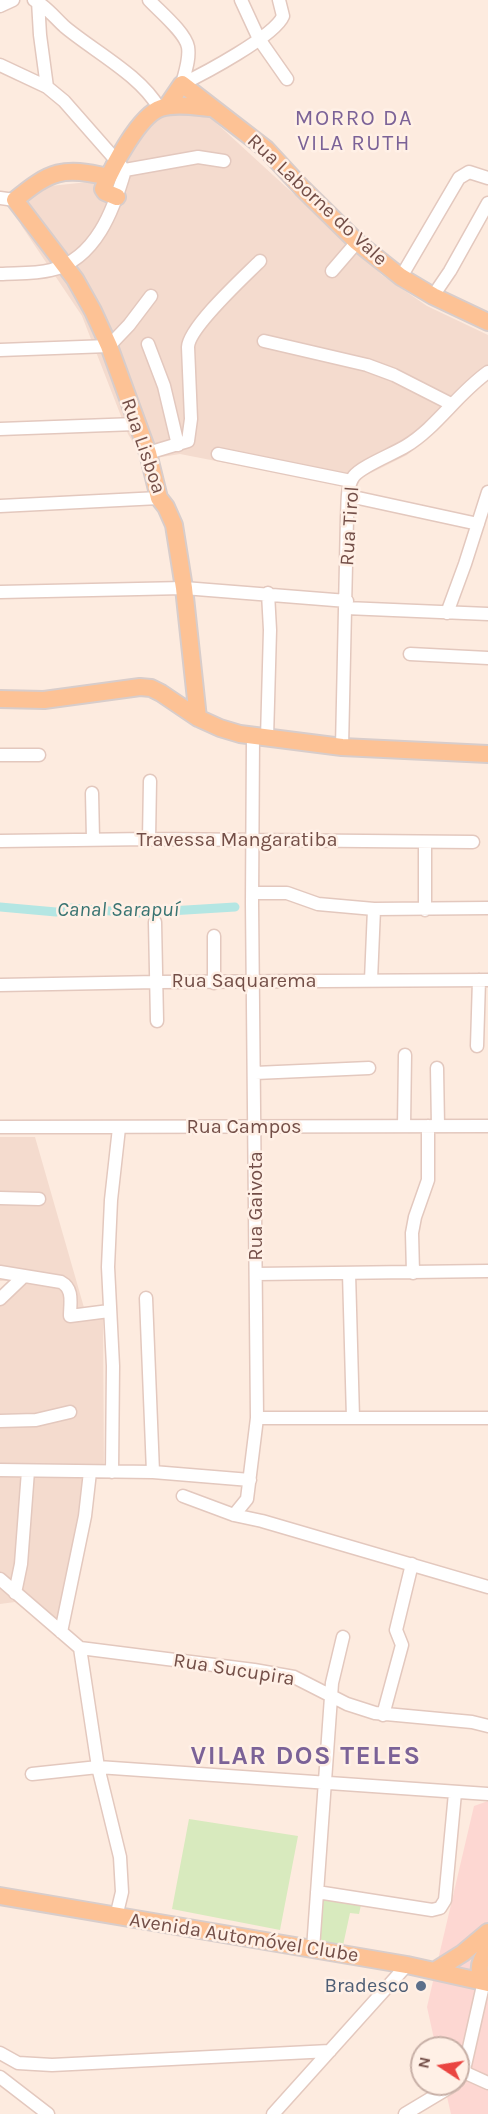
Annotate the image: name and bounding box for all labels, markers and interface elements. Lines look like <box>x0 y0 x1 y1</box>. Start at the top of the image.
district label: MORRO DA VILA RUTH <box>295 106 413 158</box>
street label: Rua Laborne do Vale <box>242 129 392 271</box>
street label: Rua Lisboa <box>115 395 171 497</box>
street label: Rua Tirol <box>335 485 365 567</box>
street label: Travessa Mangaratiba <box>137 828 337 852</box>
water label: Canal Sarapuí <box>57 897 179 923</box>
street label: Rua Saquarema <box>171 969 317 993</box>
street label: Rua Campos <box>186 1115 302 1139</box>
street label: Rua Gaivota <box>244 1151 268 1261</box>
street label: Rua Sucupira <box>172 1649 296 1691</box>
district label: VILAR DOS TELES <box>191 1741 421 1773</box>
street label: Avenida Automóvel Clube <box>128 1908 360 1968</box>
place label: Bradesco <box>324 1974 409 1998</box>
marker: Bradesco <box>414 1979 428 1993</box>
north arrow <box>410 2036 470 2096</box>
text: N <box>413 2055 434 2070</box>

